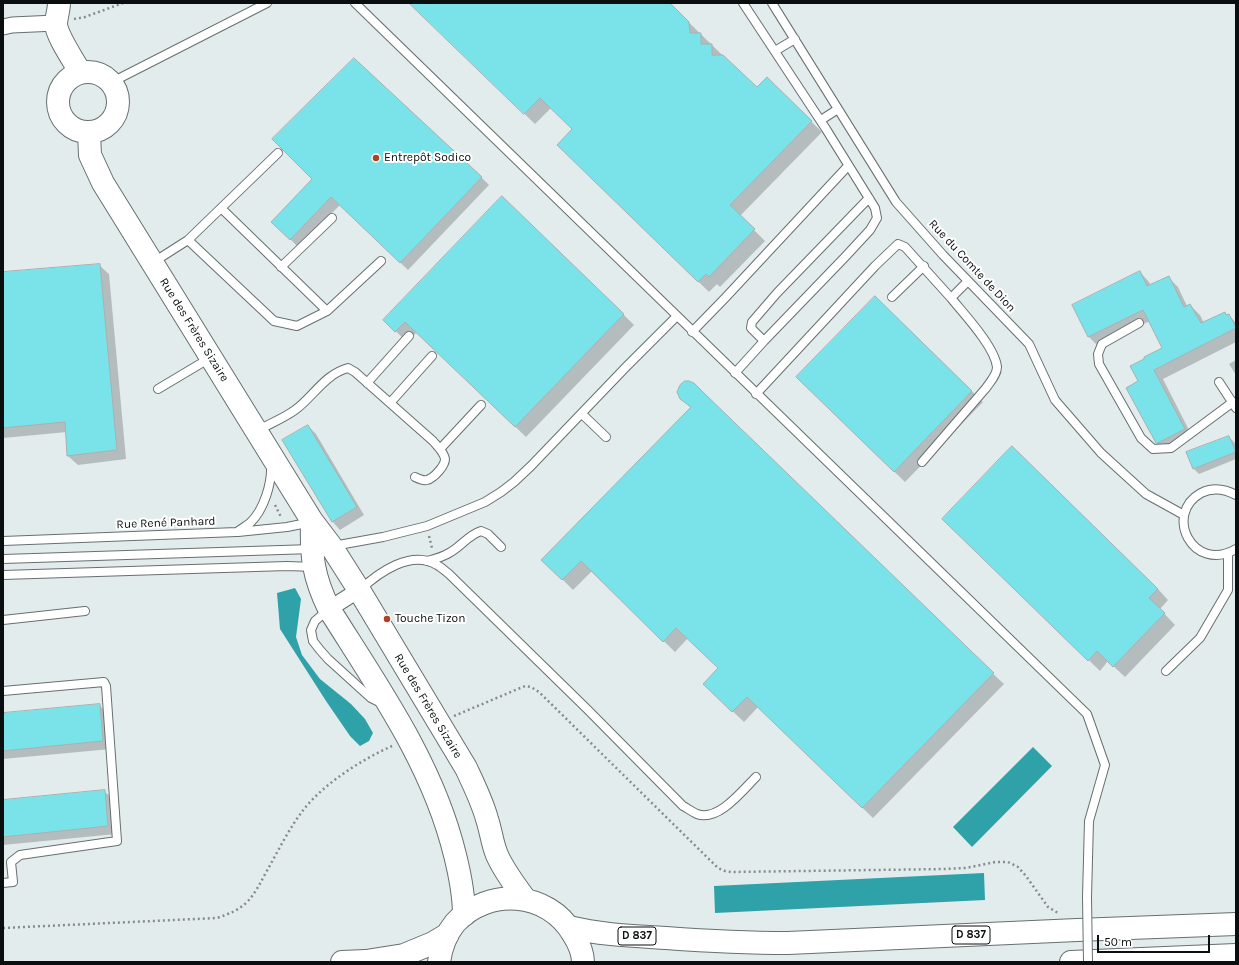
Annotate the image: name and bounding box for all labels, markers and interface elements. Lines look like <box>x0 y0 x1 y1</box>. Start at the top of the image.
place label: Entrepôt Sodico <box>384 151 471 165</box>
marker: Entrepôt Sodico <box>371 153 381 163</box>
street label: Rue du Comte de Dion <box>925 217 1019 315</box>
street label: Rue des Frères Sizaire <box>156 275 232 385</box>
street label: Rue René Panhard <box>116 514 216 532</box>
place label: Touche Tizon <box>395 612 465 626</box>
marker: Touche Tizon <box>382 614 392 624</box>
street label: Rue des Frères Sizaire <box>391 651 465 761</box>
road number: D 837 <box>952 926 990 944</box>
road number: D 837 <box>618 927 656 945</box>
scale bar <box>1099 927 1212 953</box>
text: 50 m <box>1104 935 1132 949</box>

